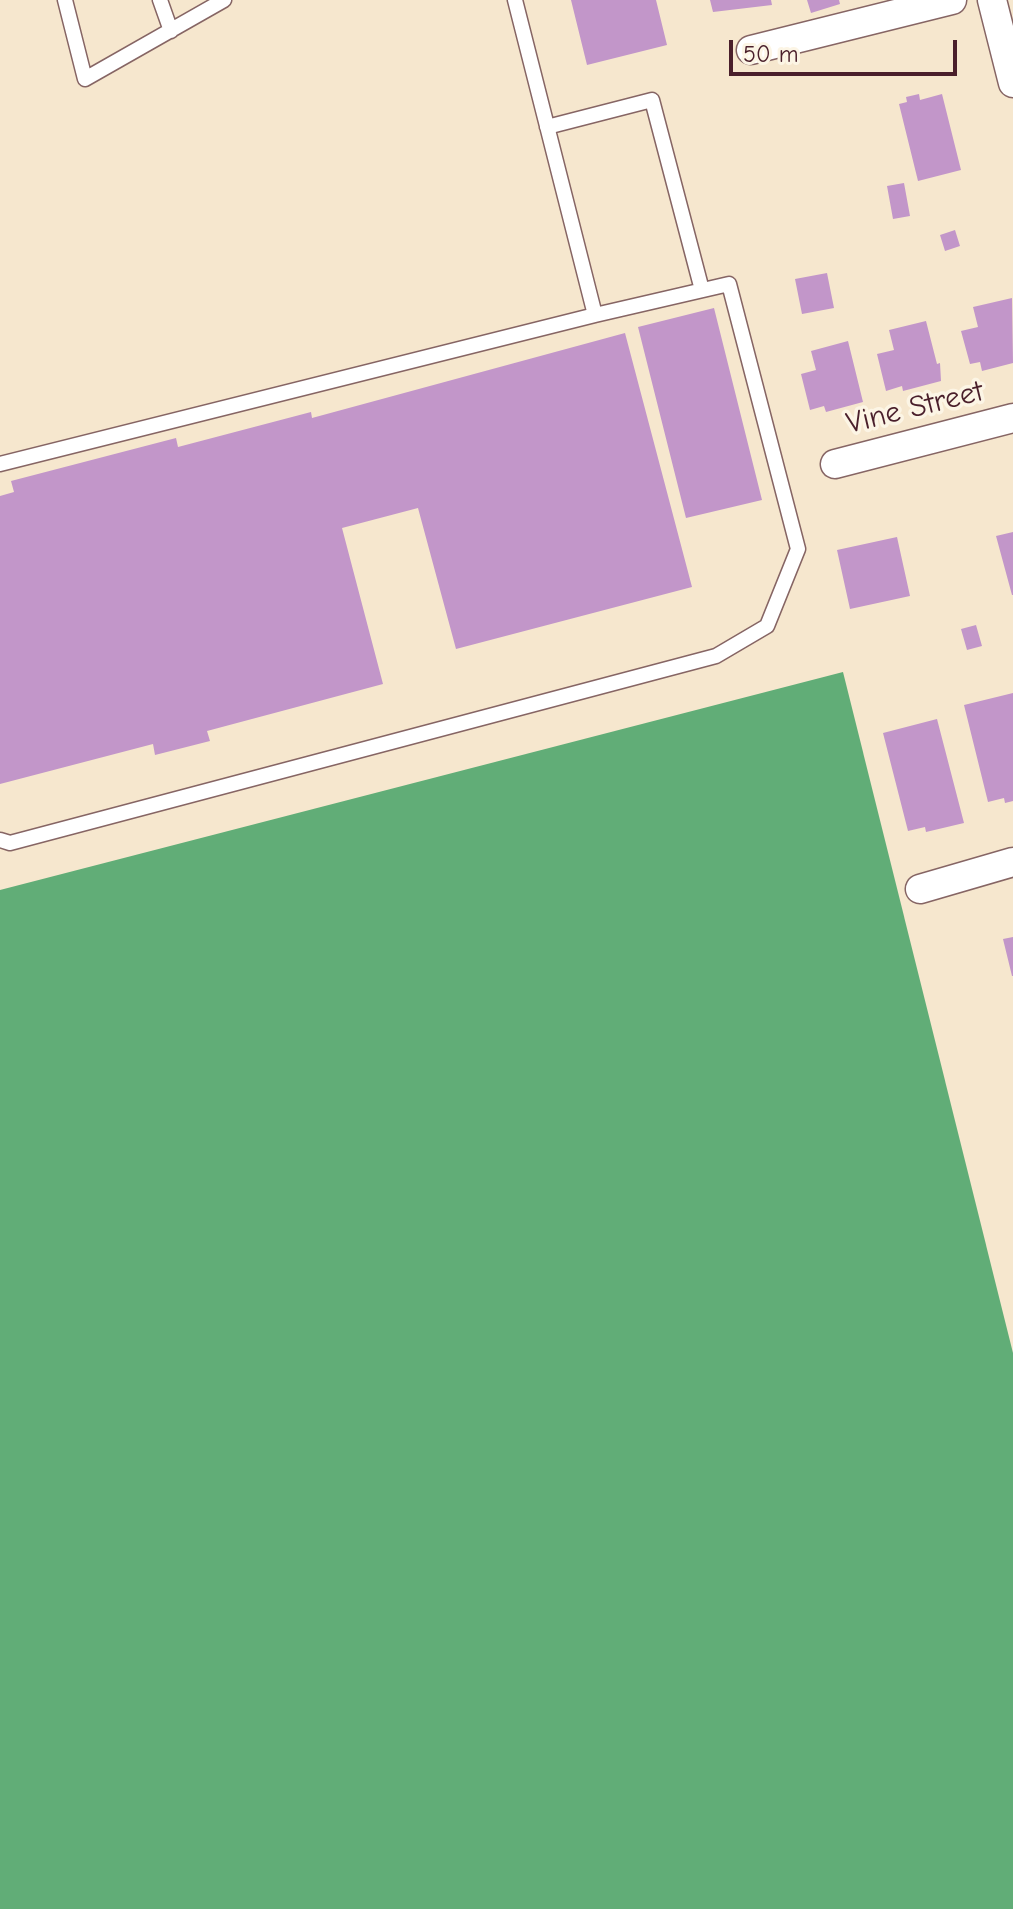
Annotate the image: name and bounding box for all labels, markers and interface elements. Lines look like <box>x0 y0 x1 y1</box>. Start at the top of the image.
scale bar <box>733 24 961 74</box>
text: 50 m <box>743 40 799 68</box>
street label: Vine Street <box>843 374 987 442</box>

